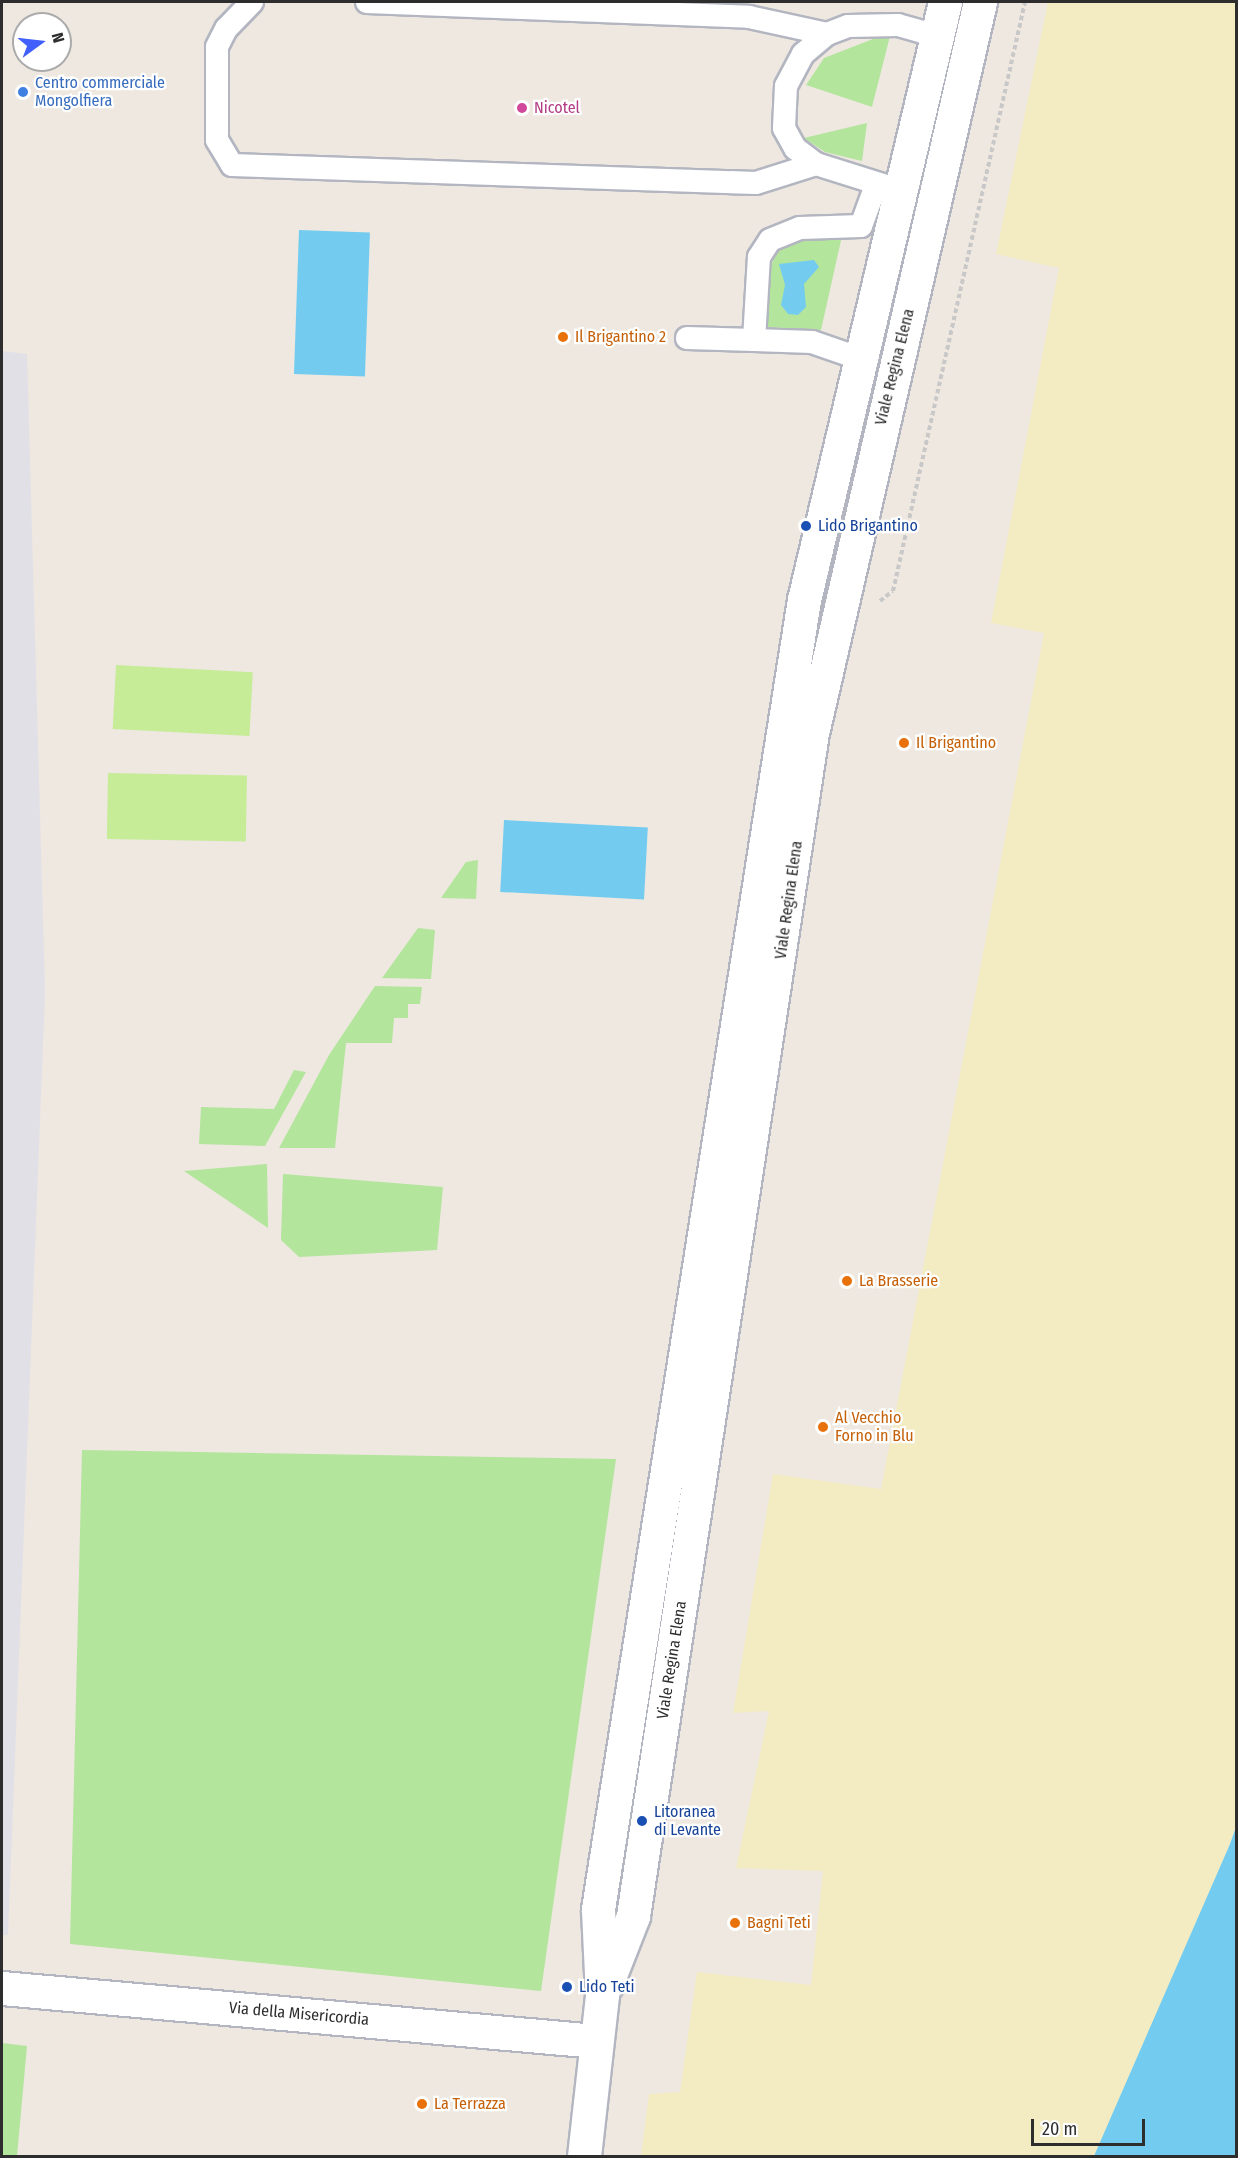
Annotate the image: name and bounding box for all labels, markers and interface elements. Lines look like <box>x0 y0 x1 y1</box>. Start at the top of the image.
north arrow <box>12 12 72 72</box>
text: N <box>48 31 68 45</box>
place label: Centro commerciale Mongolfiera <box>35 73 165 111</box>
marker: Centro commerciale Mongolfiera <box>16 85 30 99</box>
place label: Nicotel <box>534 98 580 118</box>
marker: Nicotel <box>515 101 529 115</box>
street label: Viale Regina Elena <box>871 307 919 427</box>
place label: Il Brigantino 2 <box>575 327 666 347</box>
marker: Il Brigantino 2 <box>556 330 570 344</box>
place label: Lido Brigantino <box>818 516 918 536</box>
marker: Lido Brigantino <box>799 519 813 533</box>
place label: Il Brigantino <box>916 733 996 753</box>
marker: Il Brigantino <box>897 736 911 750</box>
street label: Viale Regina Elena <box>771 840 807 960</box>
place label: La Brasserie <box>859 1271 938 1291</box>
marker: La Brasserie <box>840 1274 854 1288</box>
place label: Al Vecchio Forno in Blu <box>835 1408 914 1446</box>
marker: Al Vecchio Forno in Blu <box>816 1420 830 1434</box>
street label: Viale Regina Elena <box>653 1600 691 1720</box>
place label: Litoranea di Levante <box>654 1802 721 1840</box>
marker: Litoranea di Levante <box>635 1814 649 1828</box>
place label: Bagni Teti <box>747 1913 811 1933</box>
marker: Bagni Teti <box>728 1916 742 1930</box>
place label: Lido Teti <box>579 1977 635 1997</box>
marker: Lido Teti <box>560 1980 574 1994</box>
street label: Via della Misericordia <box>228 1998 370 2030</box>
place label: La Terrazza <box>434 2094 506 2114</box>
marker: La Terrazza <box>415 2097 429 2111</box>
scale bar <box>1034 2107 1148 2145</box>
text: 20 m <box>1042 2118 1077 2140</box>

